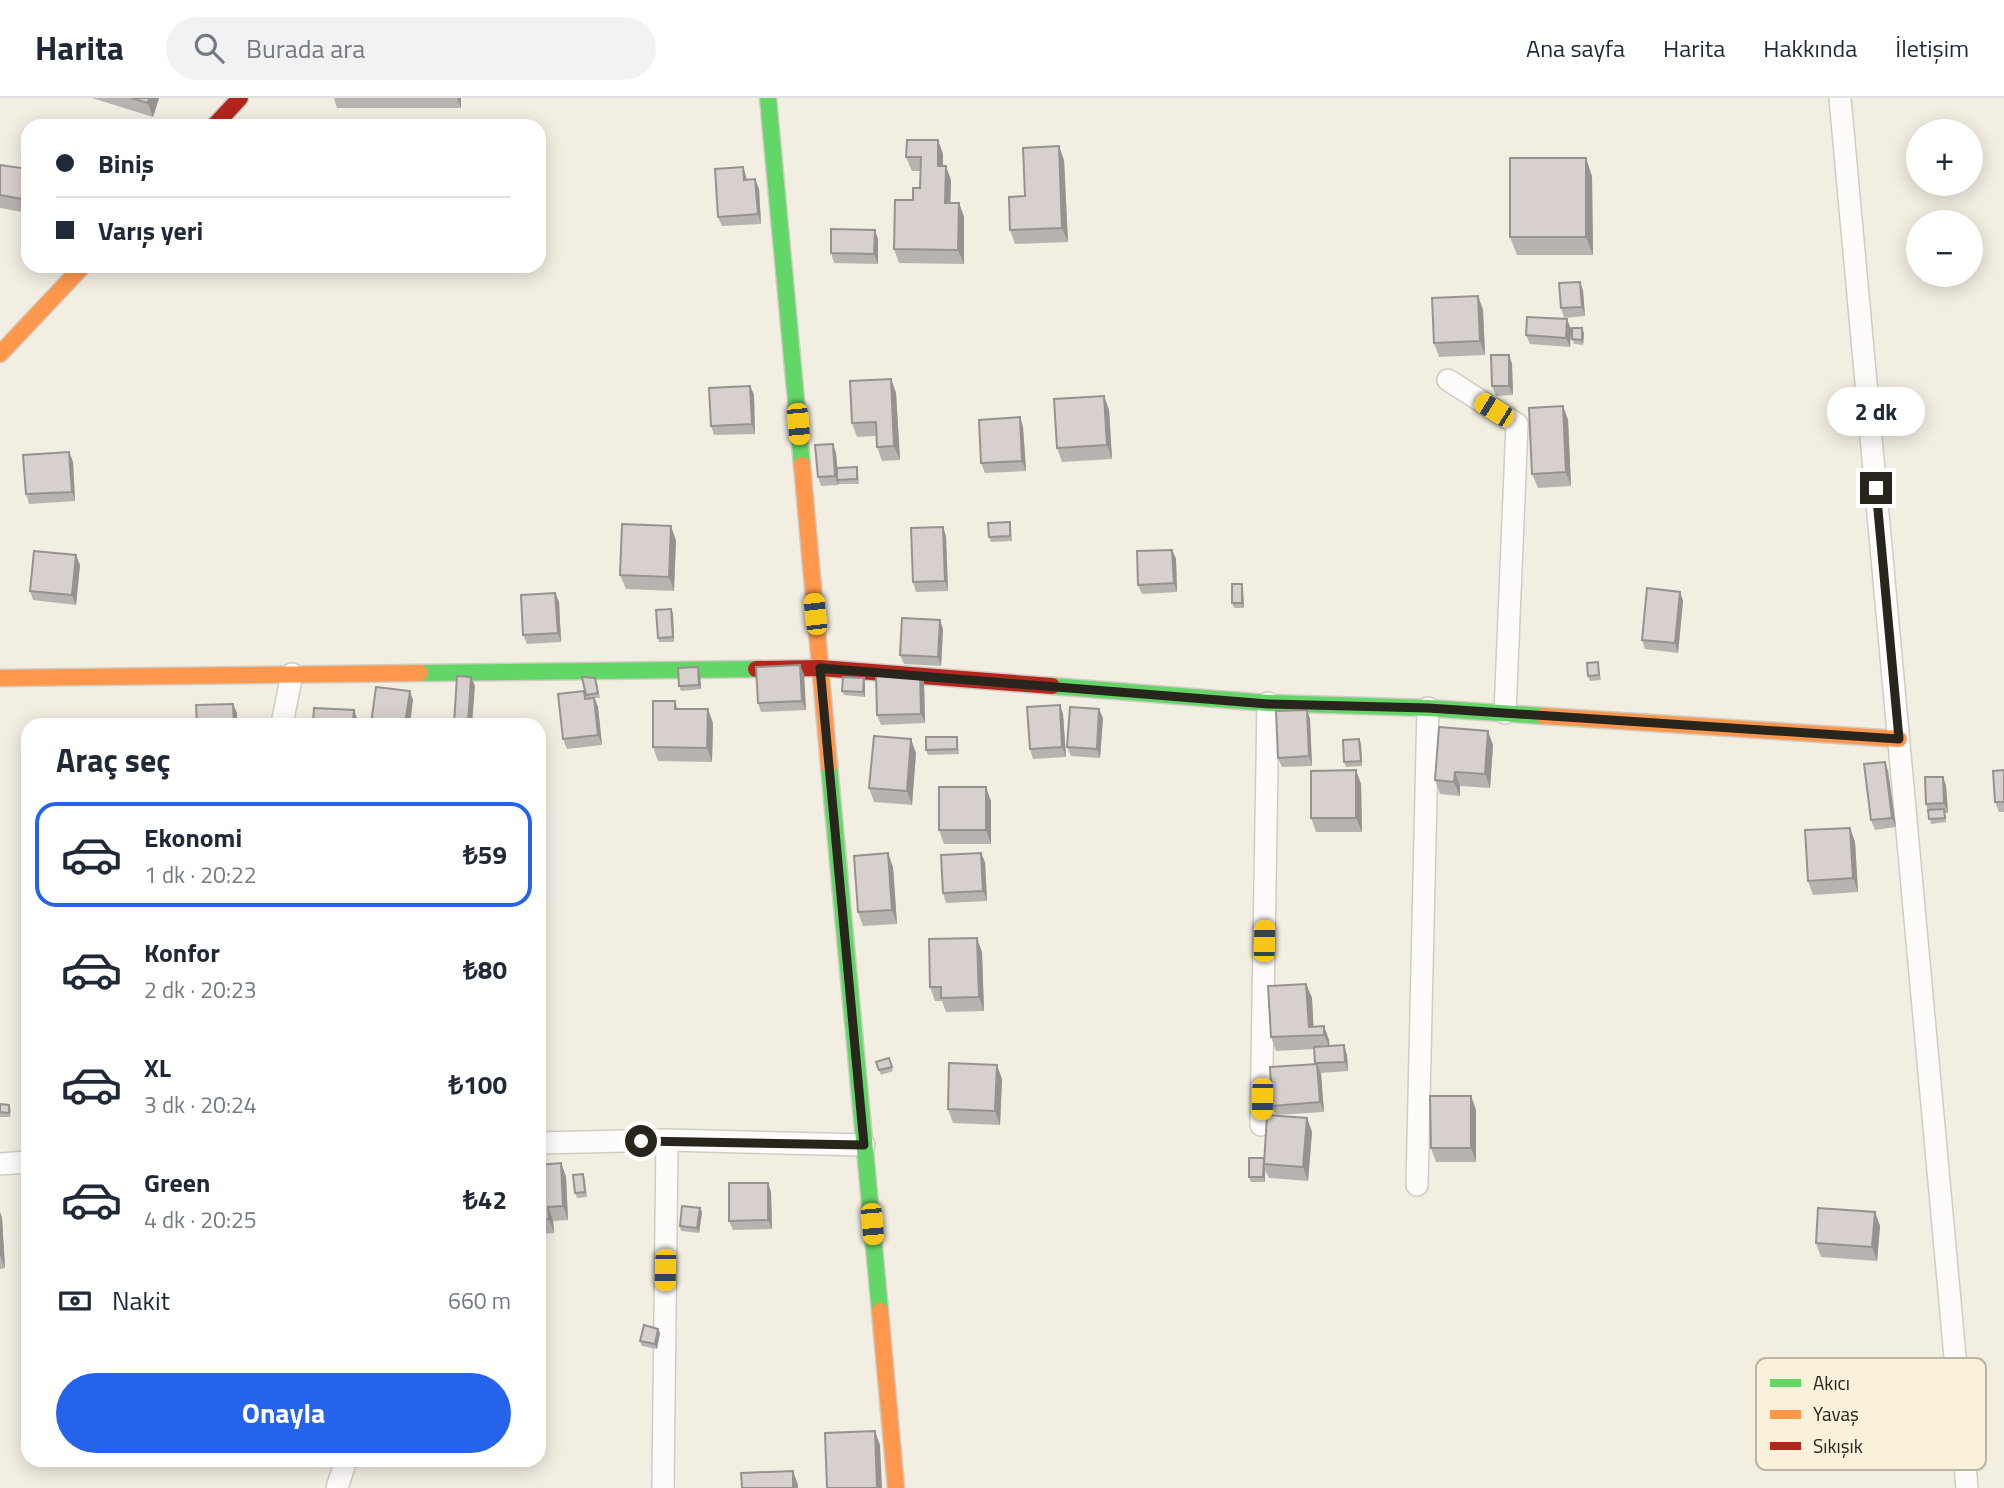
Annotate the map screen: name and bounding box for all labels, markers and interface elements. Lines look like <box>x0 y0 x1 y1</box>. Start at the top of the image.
search box <box>166 17 656 80</box>
text: Harita <box>35 23 124 73</box>
icon: search <box>190 29 228 67</box>
text: Burada ara <box>246 29 365 68</box>
text: Ana sayfa <box>1526 30 1625 66</box>
text: Harita <box>1663 30 1725 66</box>
text: Hakkında <box>1763 30 1857 66</box>
text: İletişim <box>1895 30 1969 66</box>
map controls <box>1906 119 1983 287</box>
button: + <box>1906 119 1983 196</box>
text: Biniş <box>98 144 154 183</box>
button: − <box>1906 210 1983 287</box>
text: Varış yeri <box>98 211 203 250</box>
callout: 2 dk <box>1827 386 1925 436</box>
car <box>1471 390 1518 430</box>
text: 2 dk <box>1855 394 1897 429</box>
car <box>786 402 811 446</box>
route end <box>1860 472 1892 504</box>
car <box>803 592 828 636</box>
text: Araç seç <box>56 736 171 784</box>
text: Ekonomi <box>144 818 242 857</box>
icon: car <box>60 823 123 886</box>
text: ₺59 <box>463 835 507 874</box>
text: 1 dk · 20:22 <box>144 857 257 892</box>
car <box>1254 920 1275 962</box>
text: Konfor <box>144 933 220 972</box>
icon: car <box>60 938 123 1001</box>
text: ₺80 <box>463 950 507 989</box>
text: 2 dk · 20:23 <box>144 972 257 1007</box>
text: XL <box>144 1048 171 1087</box>
icon: car <box>60 1053 123 1116</box>
text: ₺100 <box>448 1065 507 1104</box>
car <box>1252 1078 1273 1120</box>
text: 3 dk · 20:24 <box>144 1087 257 1122</box>
route start <box>625 1125 657 1157</box>
text: Green <box>144 1163 210 1202</box>
icon: car <box>60 1168 123 1231</box>
text: ₺42 <box>463 1180 507 1219</box>
text: 4 dk · 20:25 <box>144 1202 257 1237</box>
car <box>860 1202 885 1246</box>
car <box>655 1249 676 1291</box>
text: Nakit <box>112 1281 170 1320</box>
icon: cash <box>56 1282 94 1320</box>
text: 660 m <box>448 1283 511 1318</box>
legend <box>1756 1358 1986 1470</box>
text: Akıcı <box>1813 1368 1850 1397</box>
button: Onayla <box>56 1373 511 1453</box>
text: Yavaş <box>1813 1399 1859 1428</box>
text: Sıkışık <box>1813 1431 1863 1460</box>

